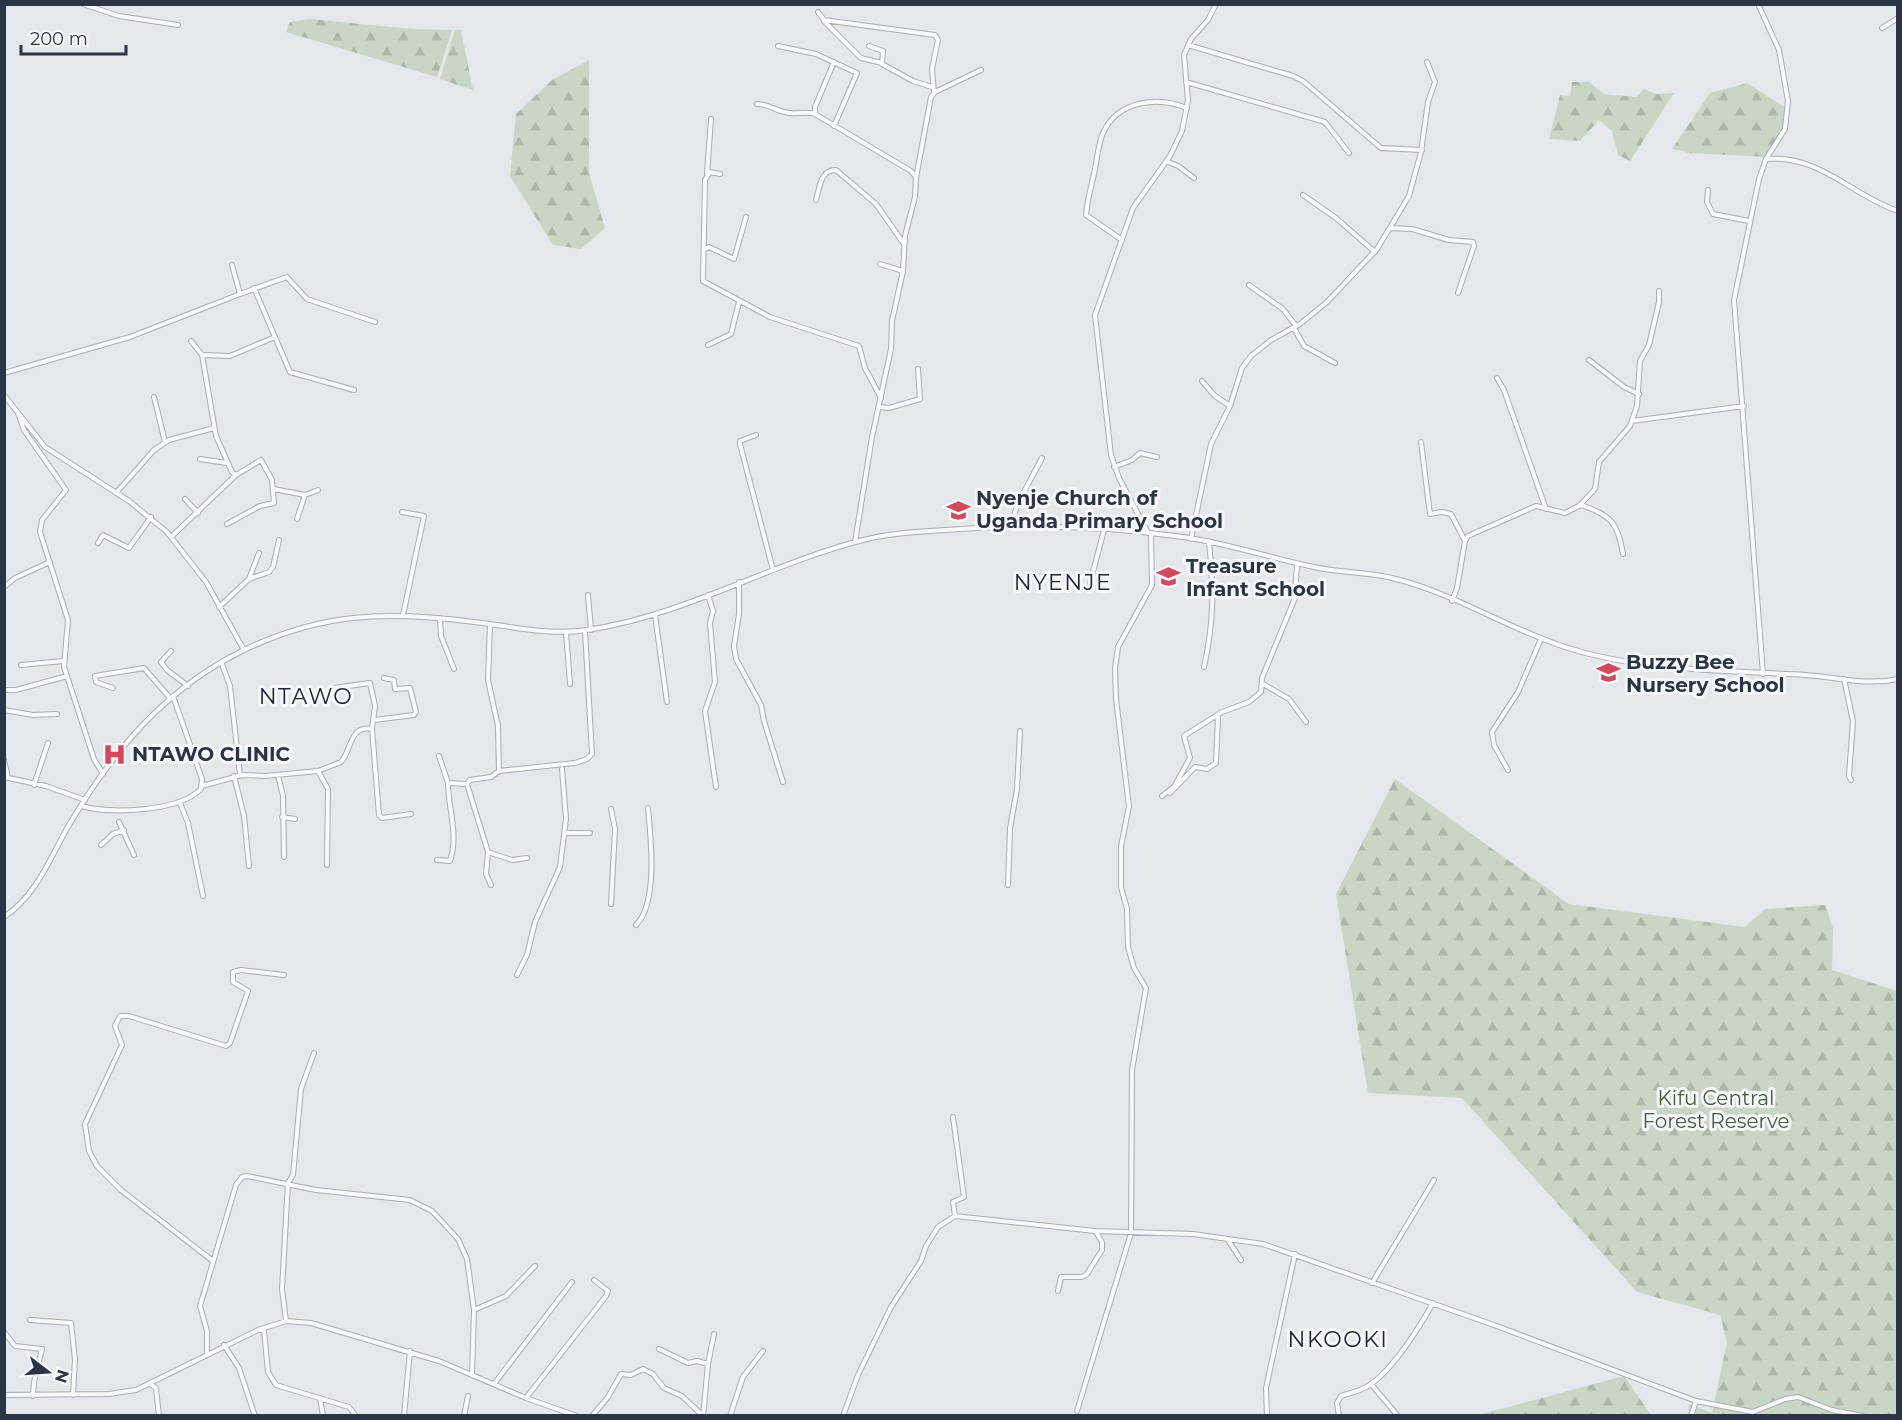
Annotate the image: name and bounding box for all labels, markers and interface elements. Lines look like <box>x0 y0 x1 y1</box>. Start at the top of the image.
scale bar <box>21 18 126 56</box>
text: 200 m <box>30 28 88 50</box>
place label: Nyenje Church of Uganda Primary School <box>976 486 1223 533</box>
school or university icon: Nyenje Church of Uganda Primary School <box>945 497 971 523</box>
place label: Treasure Infant School <box>1186 554 1325 601</box>
school or university icon: Treasure Infant School <box>1155 564 1181 590</box>
district label: NYENJE <box>1014 569 1112 596</box>
place label: Buzzy Bee Nursery School <box>1626 650 1785 697</box>
school or university icon: Buzzy Bee Nursery School <box>1595 660 1621 686</box>
district label: NTAWO <box>259 683 353 710</box>
hospital icon: NTAWO CLINIC <box>101 741 127 767</box>
place label: NTAWO CLINIC <box>132 742 291 766</box>
park label: Kifu Central Forest Reserve <box>1642 1086 1790 1133</box>
district label: NKOOKI <box>1288 1326 1388 1353</box>
north arrow <box>18 1342 78 1402</box>
text: N <box>51 1367 73 1385</box>

